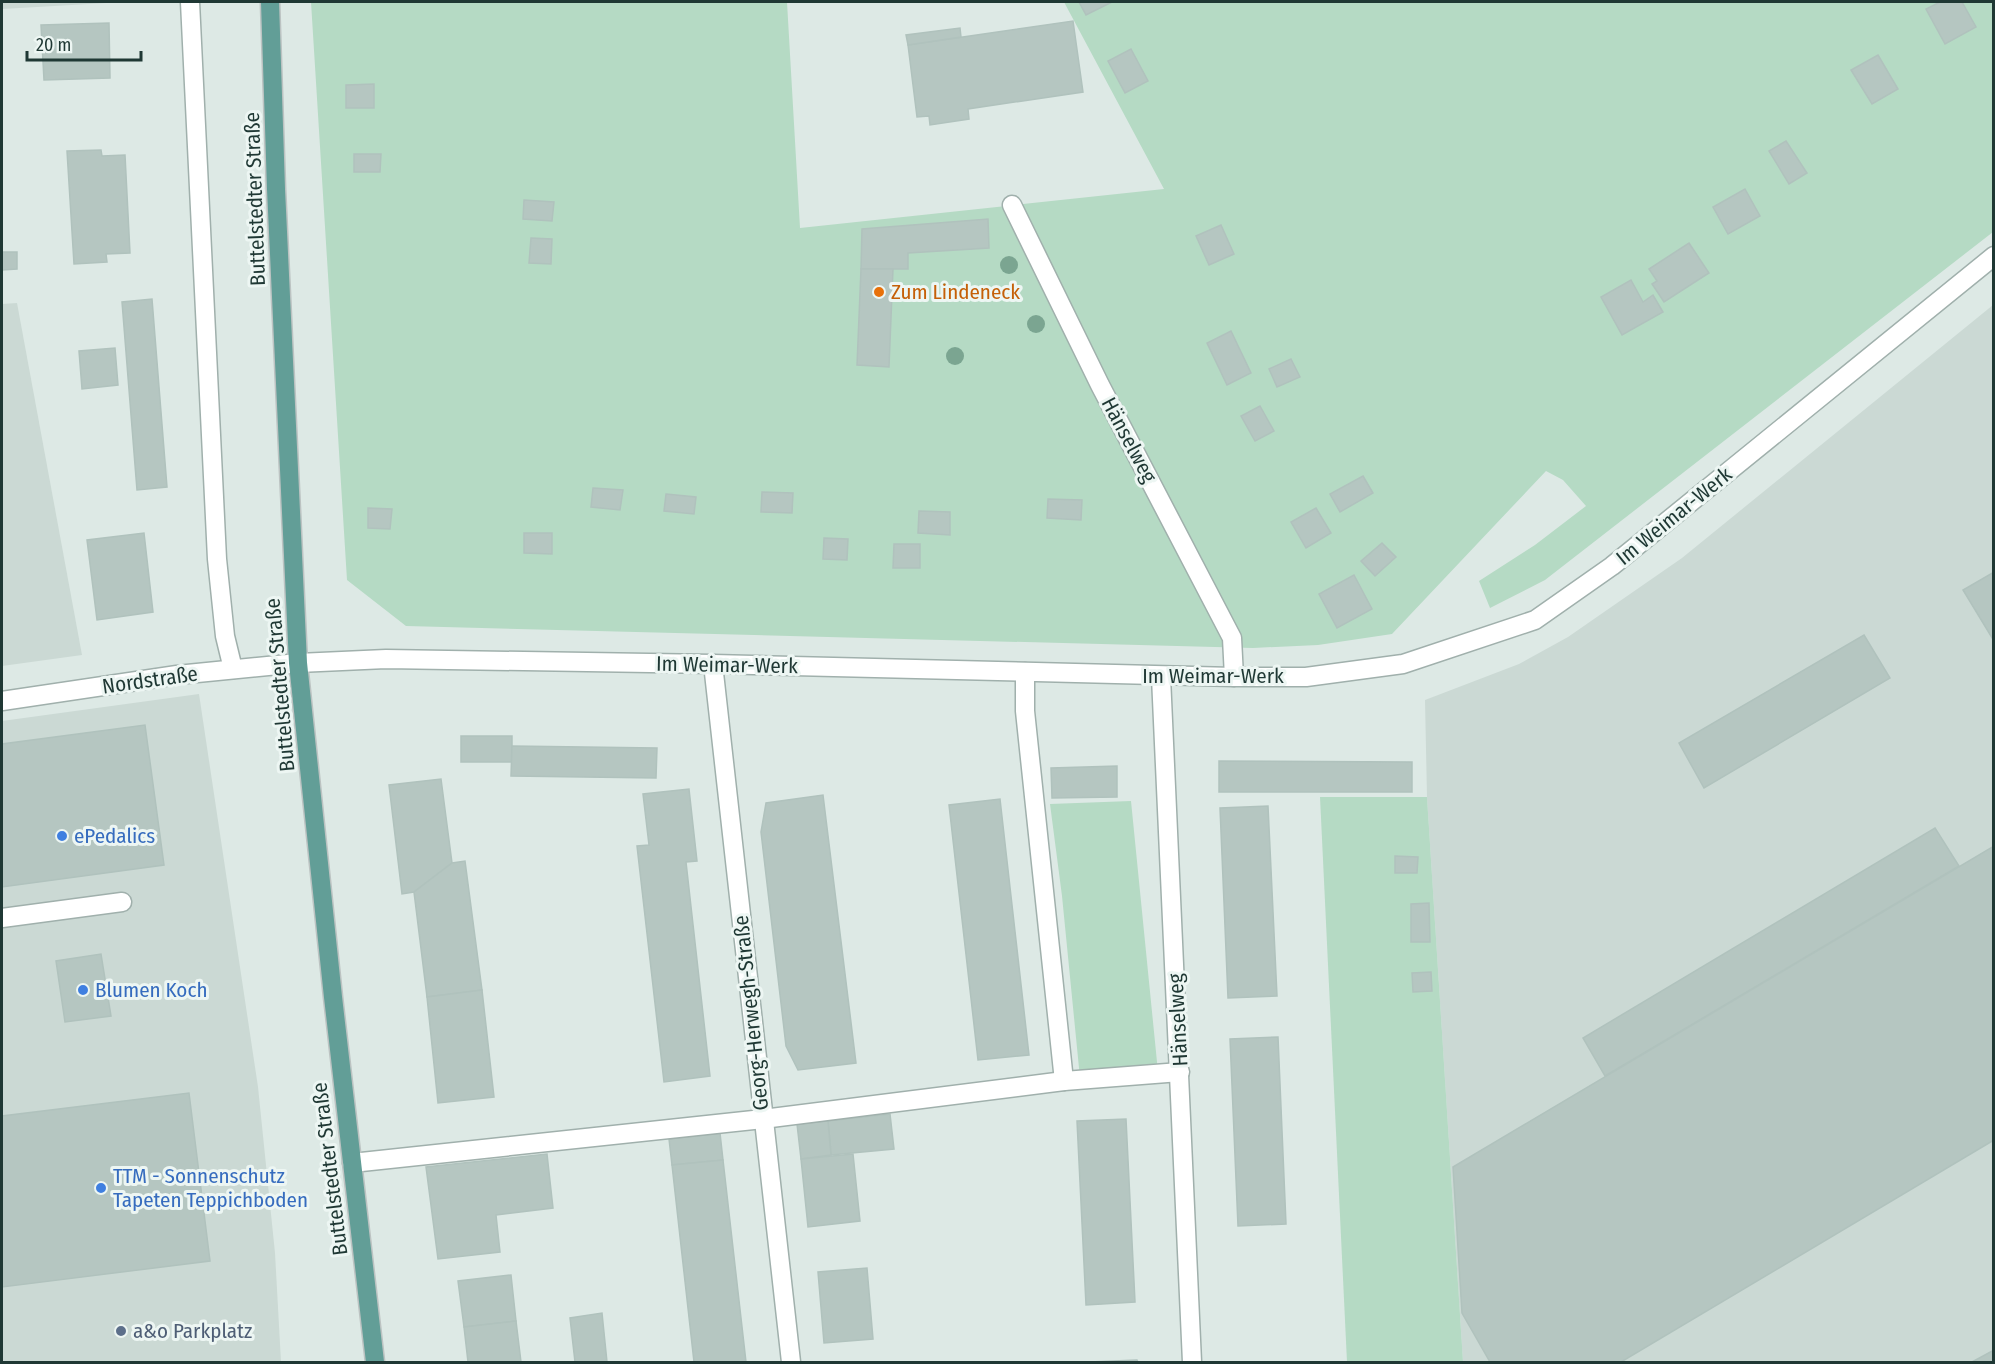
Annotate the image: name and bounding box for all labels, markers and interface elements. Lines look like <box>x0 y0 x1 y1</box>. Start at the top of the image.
scale bar <box>27 24 141 62</box>
text: 20 m <box>36 34 71 56</box>
street label: Buttelstedter Straße <box>239 112 271 286</box>
place label: Zum Lindeneck <box>891 279 1020 305</box>
marker: Zum Lindeneck <box>872 285 886 299</box>
street label: Hänselweg <box>1096 393 1162 487</box>
street label: Im Weimar-Werk <box>1611 461 1737 571</box>
street label: Buttelstedter Straße <box>259 597 301 773</box>
street label: Im Weimar-Werk <box>656 651 798 679</box>
street label: Nordstraße <box>101 660 199 700</box>
street label: Im Weimar-Werk <box>1142 663 1284 689</box>
place label: ePedalics <box>74 823 155 849</box>
marker: ePedalics <box>55 829 69 843</box>
street label: Georg-Herwegh-Straße <box>728 914 774 1112</box>
street label: Hänselweg <box>1163 973 1193 1067</box>
place label: Blumen Koch <box>95 977 207 1003</box>
marker: Blumen Koch <box>76 983 90 997</box>
street label: Buttelstedter Straße <box>306 1081 354 1257</box>
place label: TTM - Sonnenschutz Tapeten Teppichboden <box>113 1163 308 1213</box>
marker: TTM - Sonnenschutz Tapeten Teppichboden <box>94 1181 108 1195</box>
place label: a&o Parkplatz <box>133 1318 252 1344</box>
marker: a&o Parkplatz <box>114 1324 128 1338</box>

